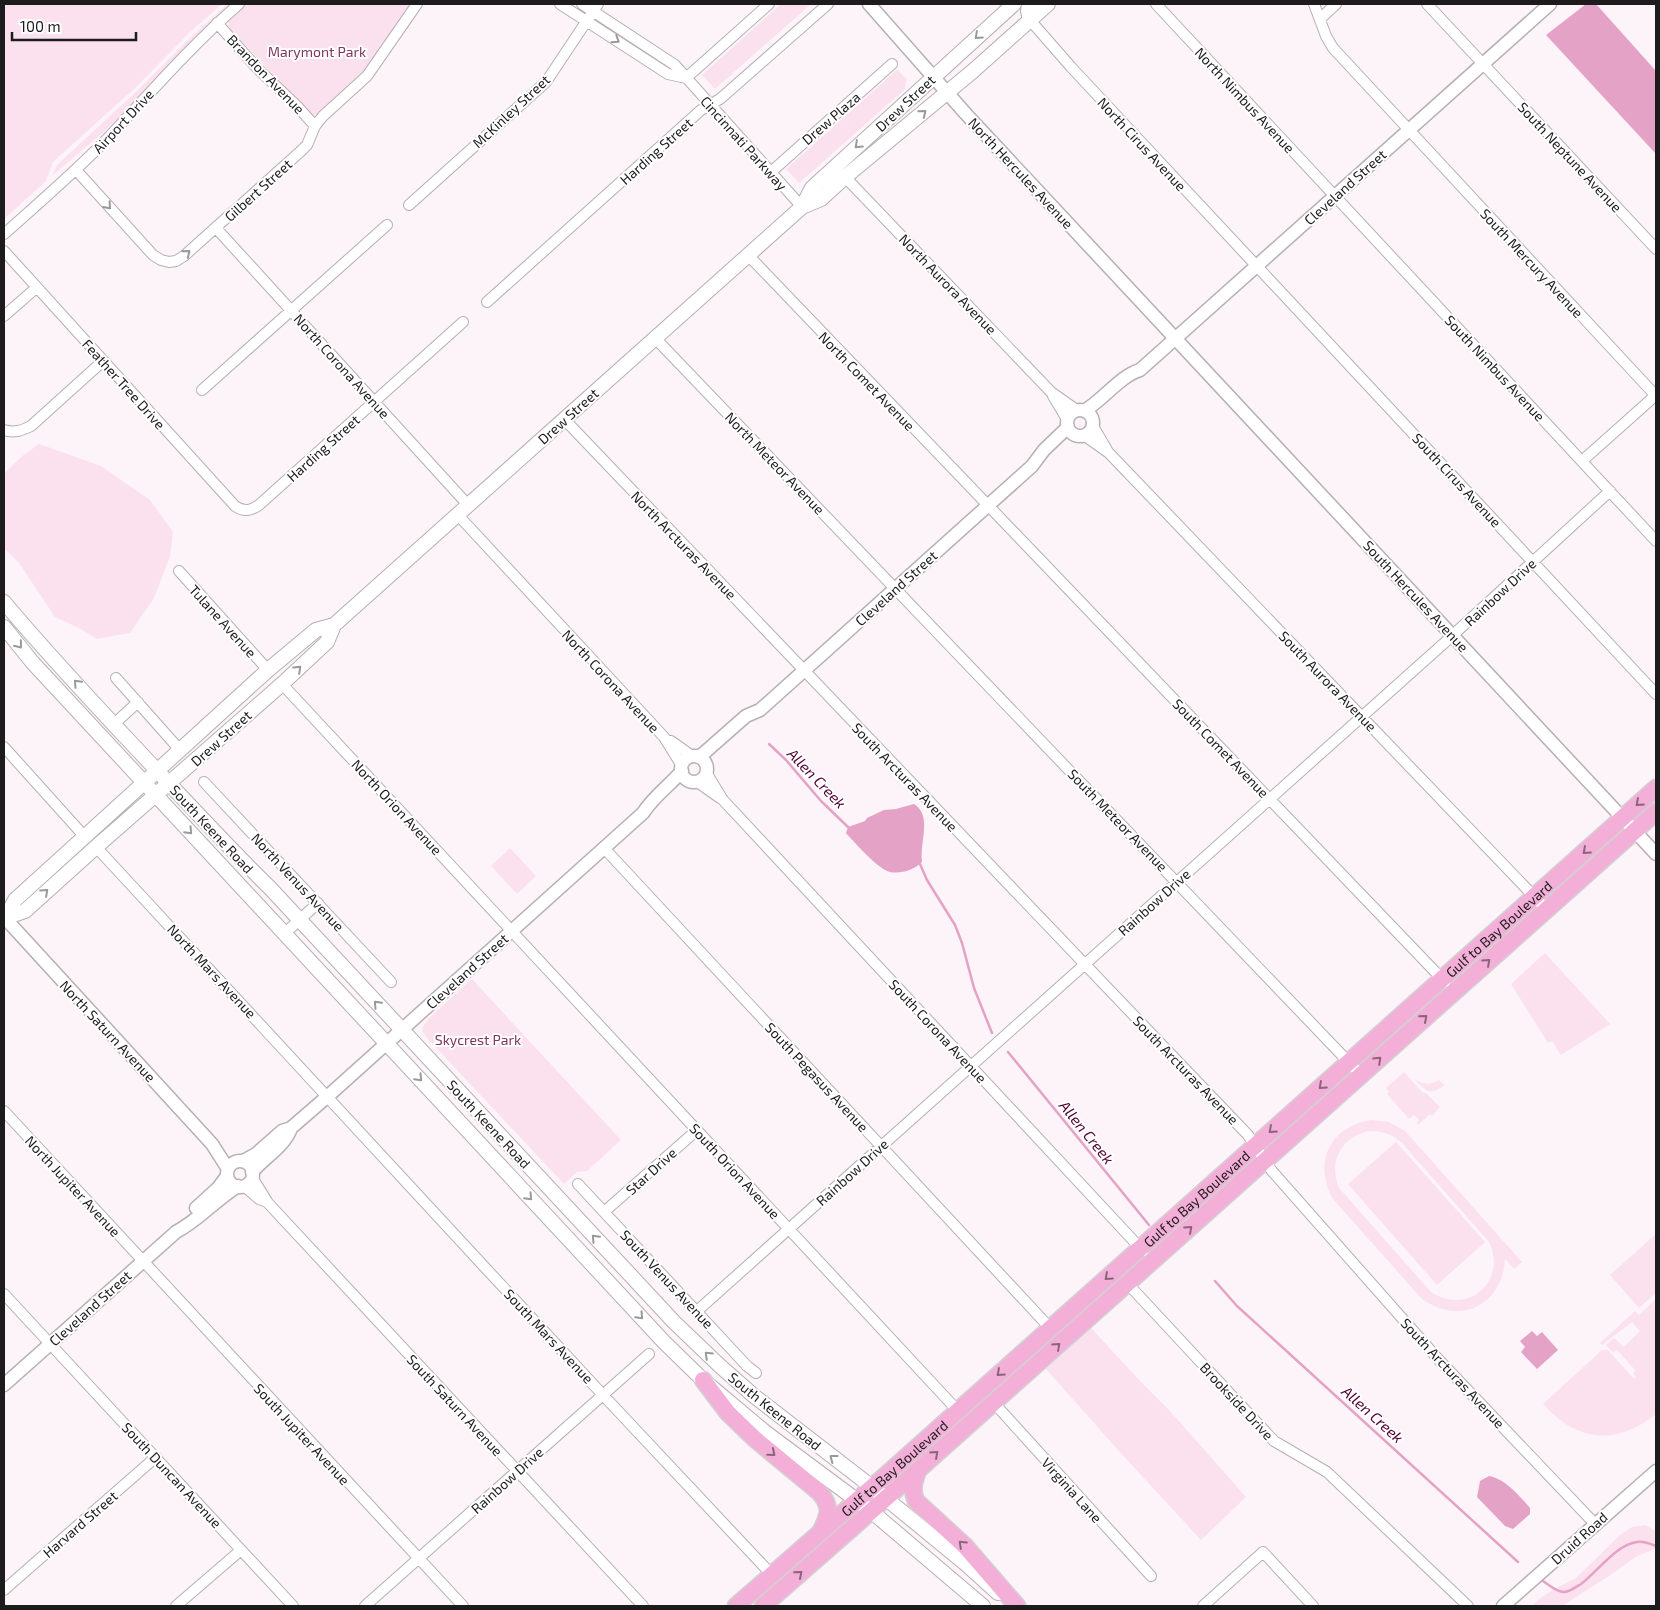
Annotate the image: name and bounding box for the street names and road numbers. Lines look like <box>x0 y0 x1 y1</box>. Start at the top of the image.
street label: Brandon Avenue <box>224 31 308 117</box>
street label: North Nimbus Avenue <box>1192 44 1298 156</box>
street label: McKinley Street <box>469 71 553 151</box>
street label: Drew Street <box>872 71 938 135</box>
street label: Airport Drive <box>89 86 157 156</box>
street label: Drew Plaza <box>798 88 864 148</box>
street label: Cincinnati Parkway <box>697 92 791 194</box>
street label: North Cirus Avenue <box>1094 94 1190 194</box>
street label: South Neptune Avenue <box>1514 98 1626 216</box>
street label: Harding Street <box>616 114 696 188</box>
street label: North Hercules Avenue <box>965 114 1077 232</box>
street label: Cleveland Street <box>1300 146 1390 228</box>
street label: Gilbert Street <box>221 155 295 225</box>
street label: South Mercury Avenue <box>1477 205 1587 321</box>
street label: North Aurora Avenue <box>896 230 1000 338</box>
street label: North Corona Avenue <box>291 310 393 422</box>
street label: South Nimbus Avenue <box>1441 311 1549 425</box>
street label: North Comet Avenue <box>815 328 919 434</box>
street label: Feather Tree Drive <box>79 335 169 433</box>
street label: Drew Street <box>534 384 602 448</box>
street label: North Meteor Avenue <box>722 408 828 518</box>
street label: Harding Street <box>283 411 363 485</box>
street label: South Cirus Avenue <box>1409 430 1505 530</box>
street label: North Arcturas Avenue <box>628 487 740 603</box>
street label: South Hercules Avenue <box>1360 537 1472 655</box>
street label: Cleveland Street <box>851 547 941 629</box>
street label: Rainbow Drive <box>1461 555 1539 629</box>
street label: Tulane Avenue <box>186 581 260 661</box>
street label: North Corona Avenue <box>559 626 663 736</box>
street label: South Aurora Avenue <box>1276 627 1380 735</box>
street label: South Comet Avenue <box>1169 695 1273 801</box>
street label: Drew Street <box>187 706 255 770</box>
street label: South Arcturas Avenue <box>849 719 961 835</box>
street label: North Orion Avenue <box>348 756 446 858</box>
street label: South Meteor Avenue <box>1065 765 1171 875</box>
street label: South Keene Road <box>167 781 257 877</box>
street label: North Venus Avenue <box>248 829 348 935</box>
street label: Rainbow Drive <box>1114 865 1194 939</box>
street label: Gulf to Bay Boulevard <box>1442 877 1555 980</box>
street label: North Mars Avenue <box>164 920 260 1022</box>
street label: Cleveland Street <box>422 930 512 1012</box>
street label: South Corona Avenue <box>886 976 990 1086</box>
street label: North Saturn Avenue <box>57 977 159 1085</box>
street label: South Arcturas Avenue <box>1130 1012 1242 1128</box>
street label: South Pegasus Avenue <box>762 1019 872 1135</box>
street label: South Keene Road <box>444 1076 534 1172</box>
street label: South Orion Avenue <box>686 1120 784 1222</box>
street label: North Jupiter Avenue <box>22 1132 124 1240</box>
street label: Rainbow Drive <box>812 1135 892 1209</box>
street label: Star Drive <box>622 1144 680 1198</box>
street label: Gulf to Bay Boulevard <box>1140 1146 1253 1250</box>
street label: South Venus Avenue <box>617 1226 717 1332</box>
street label: Cleveland Street <box>45 1267 135 1349</box>
street label: South Mars Avenue <box>501 1285 597 1387</box>
street label: South Arcturas Avenue <box>1398 1314 1508 1432</box>
street label: South Saturn Avenue <box>404 1351 506 1459</box>
street label: Brookside Drive <box>1197 1359 1277 1443</box>
street label: South Keene Road <box>725 1368 825 1454</box>
street label: South Jupiter Avenue <box>251 1380 353 1488</box>
street label: Gulf to Bay Boulevard <box>837 1416 951 1519</box>
street label: South Duncan Avenue <box>119 1419 225 1531</box>
street label: Rainbow Drive <box>467 1443 547 1517</box>
street label: Virginia Lane <box>1038 1454 1106 1526</box>
street label: Harvard Street <box>39 1487 121 1561</box>
street label: Druid Road <box>1547 1508 1611 1568</box>

